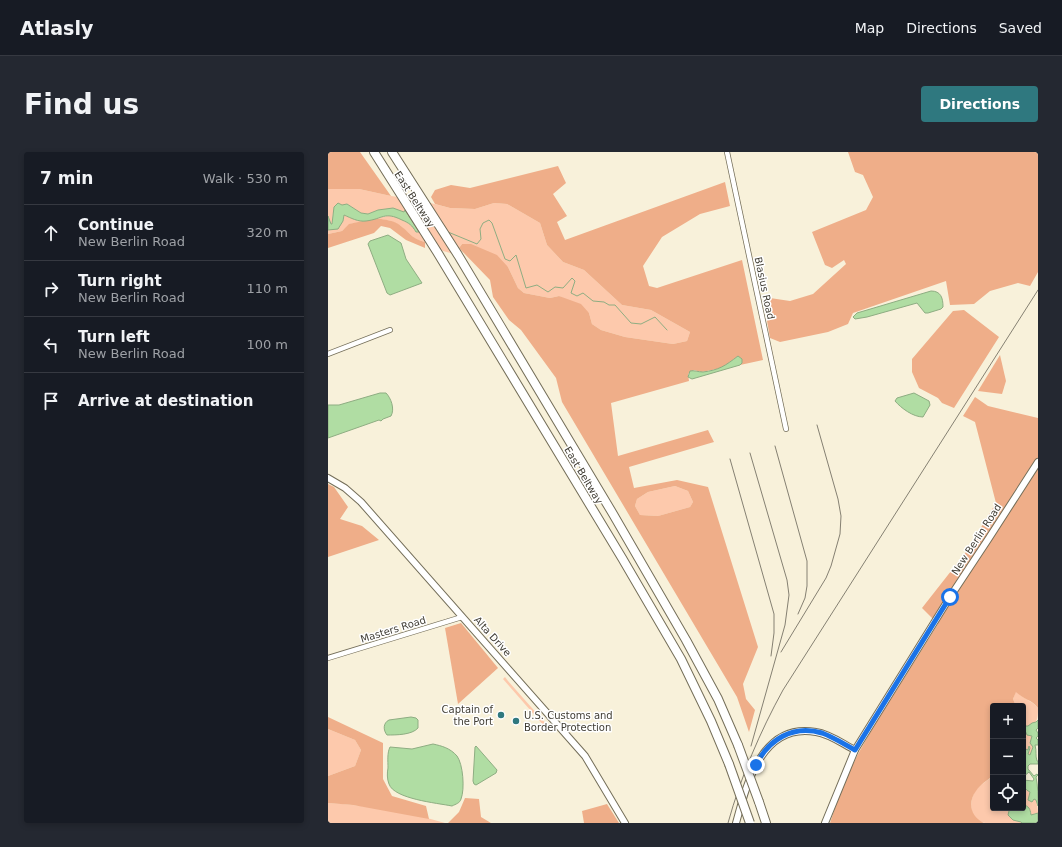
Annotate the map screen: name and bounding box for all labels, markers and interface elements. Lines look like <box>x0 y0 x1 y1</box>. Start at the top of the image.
text: Atlasly <box>20 17 93 39</box>
text: Map <box>855 20 884 36</box>
text: Directions <box>906 20 977 36</box>
text: Saved <box>999 20 1042 36</box>
button: Directions <box>921 86 1038 122</box>
text: Find us <box>24 88 139 121</box>
text: 7 min <box>40 168 93 188</box>
street label: East Beltway <box>392 169 437 229</box>
text: Walk · 530 m <box>203 171 288 186</box>
text: Continue <box>78 216 154 234</box>
icon: ahead <box>40 222 62 244</box>
text: 320 m <box>246 225 288 240</box>
text: New Berlin Road <box>78 234 185 249</box>
street label: Blasius Road <box>753 256 777 320</box>
text: Turn right <box>78 272 162 290</box>
icon: right <box>40 278 62 300</box>
text: 110 m <box>246 281 288 296</box>
text: New Berlin Road <box>78 290 185 305</box>
text: Turn left <box>78 328 150 346</box>
icon: left <box>40 334 62 356</box>
text: 100 m <box>246 337 288 352</box>
text: New Berlin Road <box>78 346 185 361</box>
icon: arrive <box>40 390 62 412</box>
text: Arrive at destination <box>78 392 253 410</box>
street label: East Beltway <box>562 445 605 506</box>
street label: New Berlin Road <box>949 502 1003 577</box>
route start <box>941 588 959 606</box>
street label: Masters Road <box>359 614 427 645</box>
street label: Alta Drive <box>472 614 513 658</box>
map controls <box>990 703 1026 811</box>
button: + <box>990 703 1026 739</box>
place label: Captain of the Port <box>442 704 493 727</box>
marker: Captain of the Port <box>496 710 506 720</box>
place label: U.S. Customs and Border Protection <box>524 710 613 733</box>
marker: U.S. Customs and Border Protection <box>511 716 521 726</box>
button: − <box>990 739 1026 775</box>
route end <box>747 756 765 774</box>
button: locate <box>990 775 1026 811</box>

